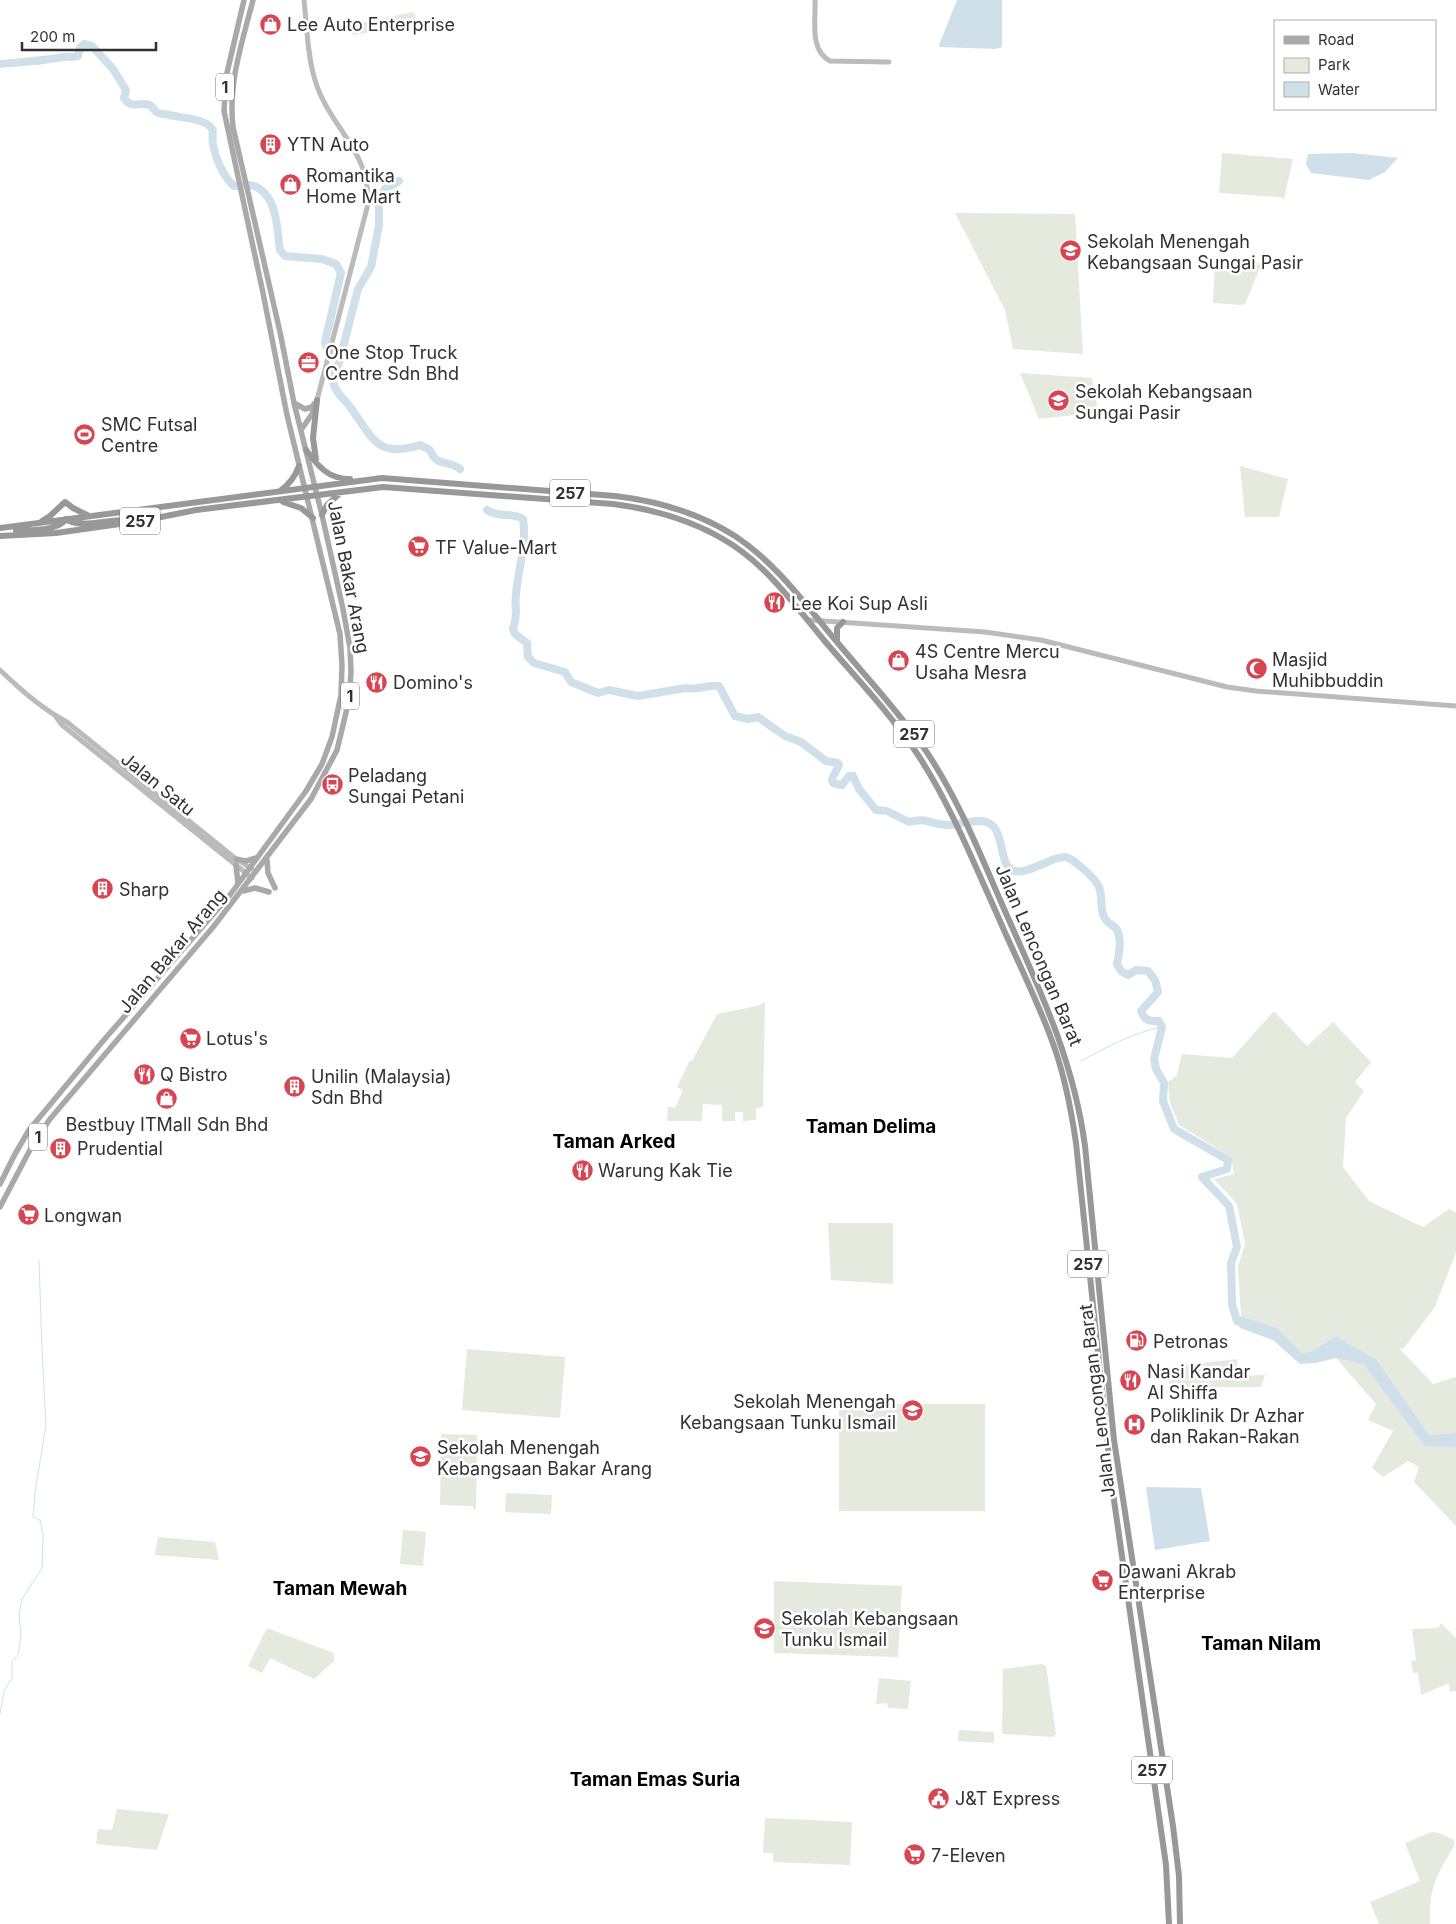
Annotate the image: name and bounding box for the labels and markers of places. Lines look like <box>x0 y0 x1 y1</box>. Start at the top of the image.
shop icon: Lee Auto Enterprise <box>259 12 283 36</box>
place label: Lee Auto Enterprise <box>287 14 455 35</box>
building icon: YTN Auto <box>259 132 283 156</box>
place label: YTN Auto <box>287 134 369 155</box>
place label: Romantika Home Mart <box>306 165 401 207</box>
shop icon: Romantika Home Mart <box>278 173 302 197</box>
place label: Sekolah Menengah Kebangsaan Sungai Pasir <box>1087 231 1303 273</box>
school or university icon: Sekolah Menengah Kebangsaan Sungai Pasir <box>1059 239 1083 263</box>
place label: One Stop Truck Centre Sdn Bhd <box>325 342 459 384</box>
office icon: One Stop Truck Centre Sdn Bhd <box>297 350 321 374</box>
place label: Sekolah Kebangsaan Sungai Pasir <box>1075 381 1253 423</box>
school or university icon: Sekolah Kebangsaan Sungai Pasir <box>1047 389 1071 413</box>
place label: SMC Futsal Centre <box>101 414 197 456</box>
sports icon: SMC Futsal Centre <box>73 422 97 446</box>
supermarket icon: TF Value-Mart <box>407 535 431 559</box>
place label: TF Value-Mart <box>435 537 557 558</box>
restaurant icon: Lee Koi Sup Asli <box>763 591 787 615</box>
place label: Lee Koi Sup Asli <box>791 593 928 614</box>
place label: 4S Centre Mercu Usaha Mesra <box>915 641 1060 683</box>
shop icon: 4S Centre Mercu Usaha Mesra <box>887 649 911 673</box>
place label: Masjid Muhibbuddin <box>1272 649 1384 691</box>
mosque icon: Masjid Muhibbuddin <box>1244 657 1268 681</box>
restaurant icon: Domino's <box>365 670 389 694</box>
place label: Domino's <box>393 672 473 693</box>
place label: Peladang Sungai Petani <box>348 765 464 807</box>
bus stop icon: Peladang Sungai Petani <box>320 773 344 797</box>
building icon: Sharp <box>91 877 115 901</box>
place label: Sharp <box>119 879 169 900</box>
supermarket icon: Lotus's <box>178 1026 202 1050</box>
place label: Lotus's <box>206 1028 268 1049</box>
restaurant icon: Q Bistro <box>132 1062 156 1086</box>
place label: Q Bistro <box>160 1064 228 1085</box>
place label: Unilin (Malaysia) Sdn Bhd <box>311 1066 452 1108</box>
building icon: Unilin (Malaysia) Sdn Bhd <box>283 1074 307 1098</box>
shop icon: Bestbuy ITMall Sdn Bhd <box>155 1087 179 1111</box>
place label: Bestbuy ITMall Sdn Bhd <box>66 1114 268 1135</box>
building icon: Prudential <box>49 1136 73 1160</box>
place label: Prudential <box>77 1138 163 1159</box>
restaurant icon: Warung Kak Tie <box>570 1158 594 1182</box>
place label: Warung Kak Tie <box>598 1160 733 1181</box>
supermarket icon: Longwan <box>16 1203 40 1227</box>
place label: Longwan <box>44 1205 122 1226</box>
fuel station icon: Petronas <box>1125 1329 1149 1353</box>
place label: Petronas <box>1153 1331 1228 1352</box>
place label: Nasi Kandar Al Shiffa <box>1147 1361 1251 1403</box>
restaurant icon: Nasi Kandar Al Shiffa <box>1119 1369 1143 1393</box>
place label: Sekolah Menengah Kebangsaan Tunku Ismail <box>680 1391 896 1433</box>
school or university icon: Sekolah Menengah Kebangsaan Tunku Ismail <box>900 1399 924 1423</box>
place label: Poliklinik Dr Azhar dan Rakan-Rakan <box>1150 1405 1304 1447</box>
hospital icon: Poliklinik Dr Azhar dan Rakan-Rakan <box>1122 1413 1146 1437</box>
place label: Sekolah Menengah Kebangsaan Bakar Arang <box>437 1437 652 1479</box>
school or university icon: Sekolah Menengah Kebangsaan Bakar Arang <box>409 1445 433 1469</box>
place label: Dawani Akrab Enterprise <box>1118 1561 1236 1603</box>
supermarket icon: Dawani Akrab Enterprise <box>1090 1569 1114 1593</box>
place label: Sekolah Kebangsaan Tunku Ismail <box>781 1608 959 1650</box>
school or university icon: Sekolah Kebangsaan Tunku Ismail <box>753 1616 777 1640</box>
public building icon: J&T Express <box>927 1786 951 1810</box>
place label: J&T Express <box>955 1788 1060 1809</box>
supermarket icon: 7-Eleven <box>903 1843 927 1867</box>
place label: 7-Eleven <box>931 1845 1006 1866</box>

